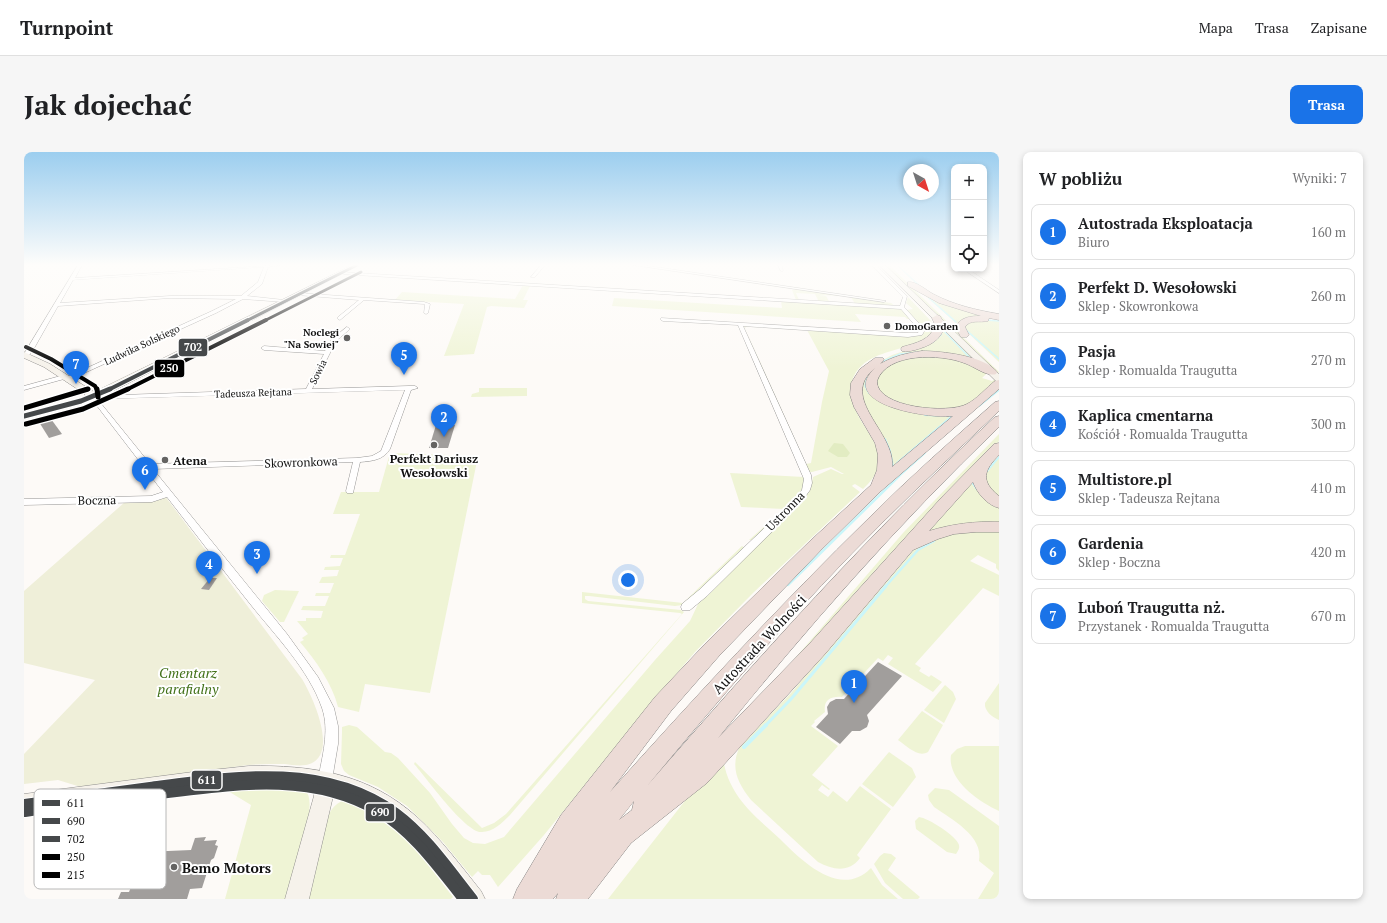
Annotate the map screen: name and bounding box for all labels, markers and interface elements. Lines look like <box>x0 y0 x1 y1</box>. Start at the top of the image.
text: Turnpoint <box>20 15 113 40</box>
text: Mapa <box>1199 18 1233 37</box>
text: Trasa <box>1255 18 1289 37</box>
text: Zapisane <box>1311 18 1367 37</box>
button: Trasa <box>1290 85 1363 124</box>
text: Jak dojechać <box>24 86 192 123</box>
north arrow <box>903 164 939 200</box>
map controls <box>951 164 987 272</box>
button: + <box>951 164 987 200</box>
text: W pobliżu <box>1039 167 1122 190</box>
text: Wyniki: 7 <box>1292 169 1347 187</box>
button: − <box>951 200 987 236</box>
text: Autostrada Eksploatacja <box>1078 213 1253 233</box>
text: 1 <box>1049 223 1057 241</box>
text: 160 m <box>1311 223 1346 241</box>
text: Biuro <box>1078 233 1110 251</box>
button: locate <box>951 236 987 272</box>
text: Perfekt D. Wesołowski <box>1078 277 1237 297</box>
text: 2 <box>1049 287 1057 305</box>
text: 260 m <box>1311 287 1346 305</box>
text: Sklep · Skowronkowa <box>1078 297 1198 315</box>
place label: DomoGarden <box>895 320 959 333</box>
marker: DomoGarden <box>882 321 892 331</box>
street label: Ludwika Solskiego <box>102 322 182 368</box>
place label: Noclegi "Na Sowiej" <box>284 326 340 351</box>
marker: Noclegi "Na Sowiej" <box>342 333 352 343</box>
line badge: 702 <box>178 338 208 357</box>
text: 702 <box>184 340 202 354</box>
text: Pasja <box>1078 341 1116 361</box>
pin: 5 <box>391 342 417 375</box>
pin: 7 <box>63 351 89 384</box>
text: 3 <box>1049 351 1057 369</box>
text: 270 m <box>1311 351 1346 369</box>
street label: Sowia <box>306 357 330 387</box>
line badge: 250 <box>154 359 185 378</box>
text: 250 <box>160 361 178 375</box>
text: Sklep · Romualda Traugutta <box>1078 361 1237 379</box>
street label: Tadeusza Rejtana <box>214 385 292 401</box>
pin: 2 <box>431 404 457 437</box>
text: Kaplica cmentarna <box>1078 405 1213 425</box>
text: 4 <box>1049 415 1057 433</box>
text: 300 m <box>1311 415 1346 433</box>
text: Kościół · Romualda Traugutta <box>1078 425 1248 443</box>
marker: Perfekt Dariusz Wesołowski <box>429 440 439 450</box>
place label: Perfekt Dariusz Wesołowski <box>390 451 478 480</box>
place label: Atena <box>173 453 207 468</box>
street label: Skowronkowa <box>264 453 338 471</box>
marker: Atena <box>160 455 170 465</box>
pin: 6 <box>132 457 158 490</box>
text: Multistore.pl <box>1078 469 1172 489</box>
text: 5 <box>1049 479 1057 497</box>
text: 410 m <box>1311 479 1346 497</box>
street label: Ustronna <box>762 488 808 534</box>
text: Sklep · Tadeusza Rejtana <box>1078 489 1220 507</box>
street label: Boczna <box>78 492 116 508</box>
text: Gardenia <box>1078 533 1144 553</box>
pin: 3 <box>244 541 270 574</box>
text: 6 <box>1049 543 1057 561</box>
text: 420 m <box>1311 543 1346 561</box>
pin: 4 <box>196 551 222 584</box>
text: Sklep · Boczna <box>1078 553 1161 571</box>
your location <box>618 570 638 590</box>
street label: Autostrada Wolności <box>708 590 810 698</box>
text: Luboń Traugutta nż. <box>1078 597 1225 617</box>
text: 7 <box>1049 607 1057 625</box>
text: 670 m <box>1311 607 1346 625</box>
text: Przystanek · Romualda Traugutta <box>1078 617 1269 635</box>
park label: Cmentarz parafialny <box>158 663 219 698</box>
pin: 1 <box>841 670 867 703</box>
line badge: 611 <box>191 770 222 790</box>
text: 611 <box>198 773 216 787</box>
legend <box>34 789 166 889</box>
text: 611 <box>67 796 85 810</box>
line badge: 690 <box>365 803 395 822</box>
text: 690 <box>371 805 389 819</box>
text: 690 <box>67 814 85 828</box>
text: 702 <box>67 832 85 846</box>
text: 250 <box>67 850 85 864</box>
place label: Bemo Motors <box>182 858 271 877</box>
marker: Bemo Motors <box>169 862 179 872</box>
text: 215 <box>67 868 85 882</box>

